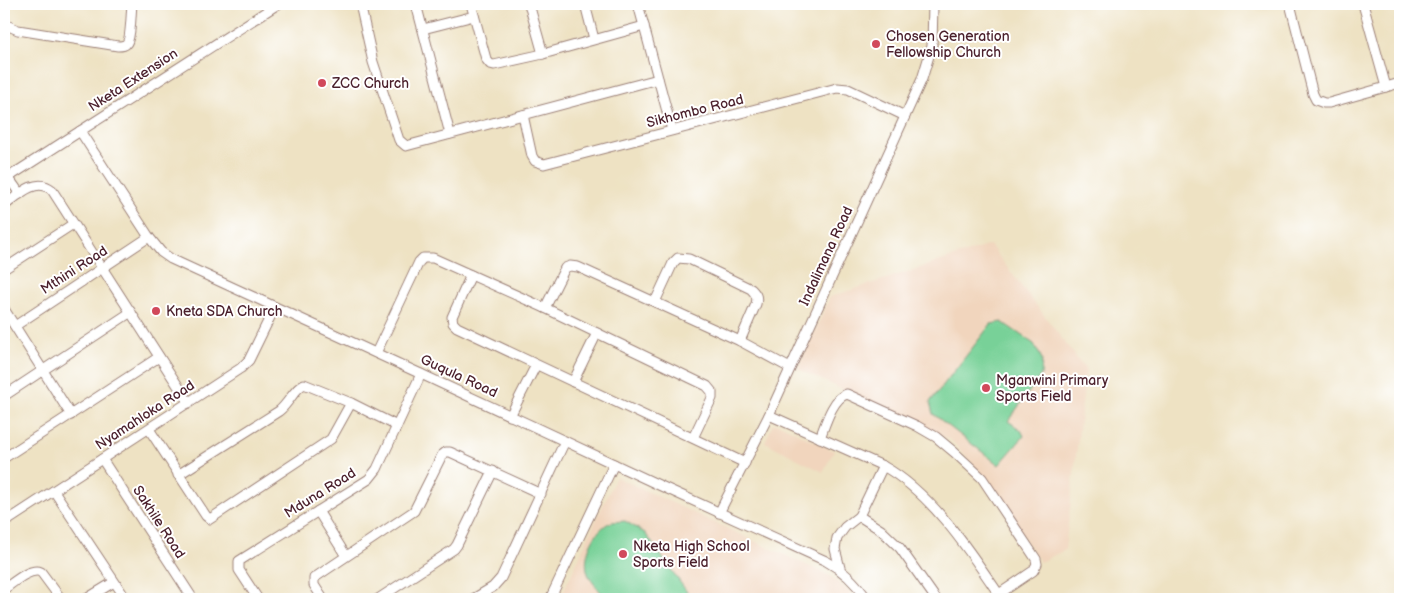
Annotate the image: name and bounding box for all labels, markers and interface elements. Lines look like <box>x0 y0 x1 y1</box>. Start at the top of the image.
place label: Chosen Generation Fellowship Church <box>886 28 1010 61</box>
marker: Chosen Generation Fellowship Church <box>870 38 882 50</box>
street label: Nketa Extension <box>85 45 181 115</box>
place label: ZCC Church <box>331 75 409 92</box>
marker: ZCC Church <box>316 77 328 89</box>
street label: Sikhombo Road <box>645 91 745 131</box>
street label: Indalimana Road <box>796 204 856 308</box>
street label: Mthini Road <box>37 242 111 298</box>
place label: Kneta SDA Church <box>166 303 283 320</box>
marker: Kneta SDA Church <box>150 305 162 317</box>
street label: Guqula Road <box>418 351 500 401</box>
place label: Mganwini Primary Sports Field <box>996 372 1109 405</box>
street label: Nyamahloka Road <box>92 377 198 453</box>
marker: Mganwini Primary Sports Field <box>980 382 992 394</box>
street label: Mduna Road <box>281 464 359 522</box>
street label: Sakhile Road <box>129 482 189 562</box>
place label: Nketa High School Sports Field <box>633 538 750 571</box>
marker: Nketa High School Sports Field <box>617 548 629 560</box>

